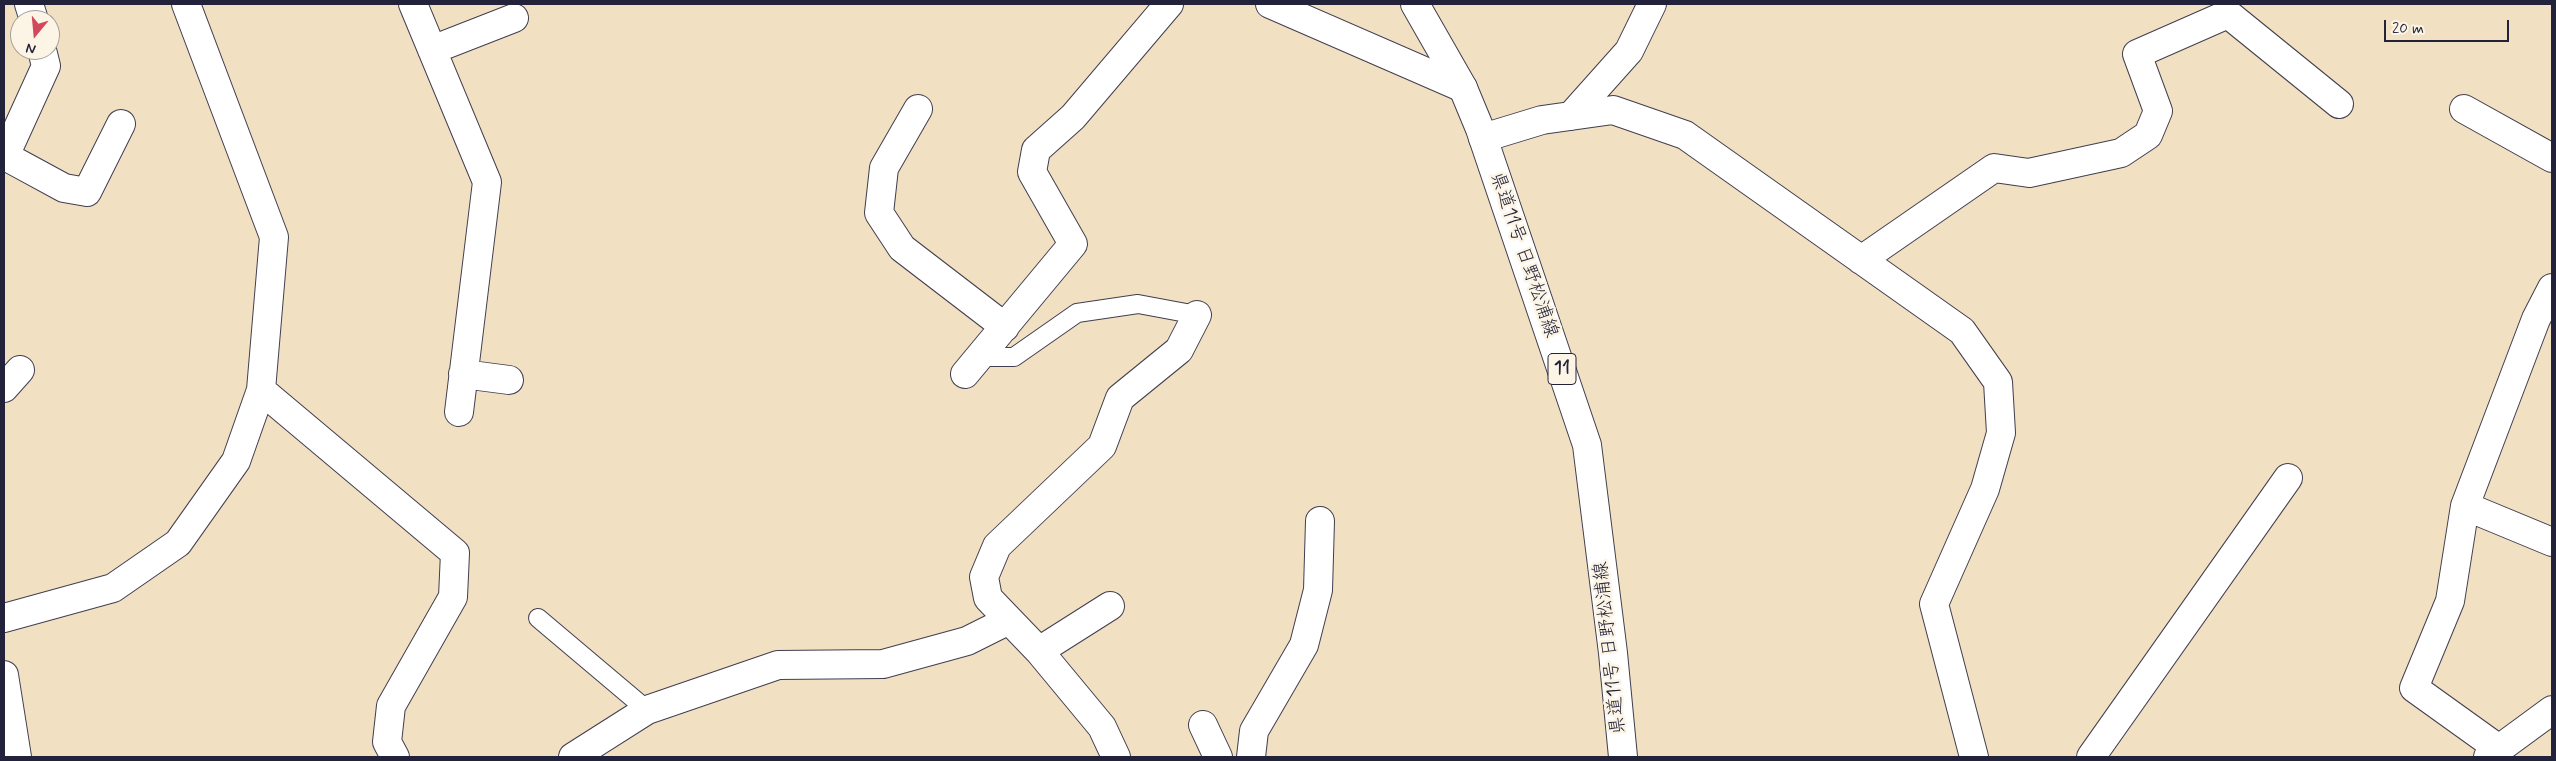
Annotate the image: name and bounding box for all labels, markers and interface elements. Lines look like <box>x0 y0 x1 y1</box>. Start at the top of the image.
north arrow <box>10 10 60 60</box>
scale bar <box>2386 10 2511 42</box>
text: 20 m <box>2392 19 2424 39</box>
text: N <box>24 38 38 58</box>
street label: 県道11号 日野松浦線 <box>1484 169 1562 341</box>
road number: 11 <box>1548 354 1576 384</box>
street label: 県道11号 日野松浦線 <box>1591 560 1631 736</box>

